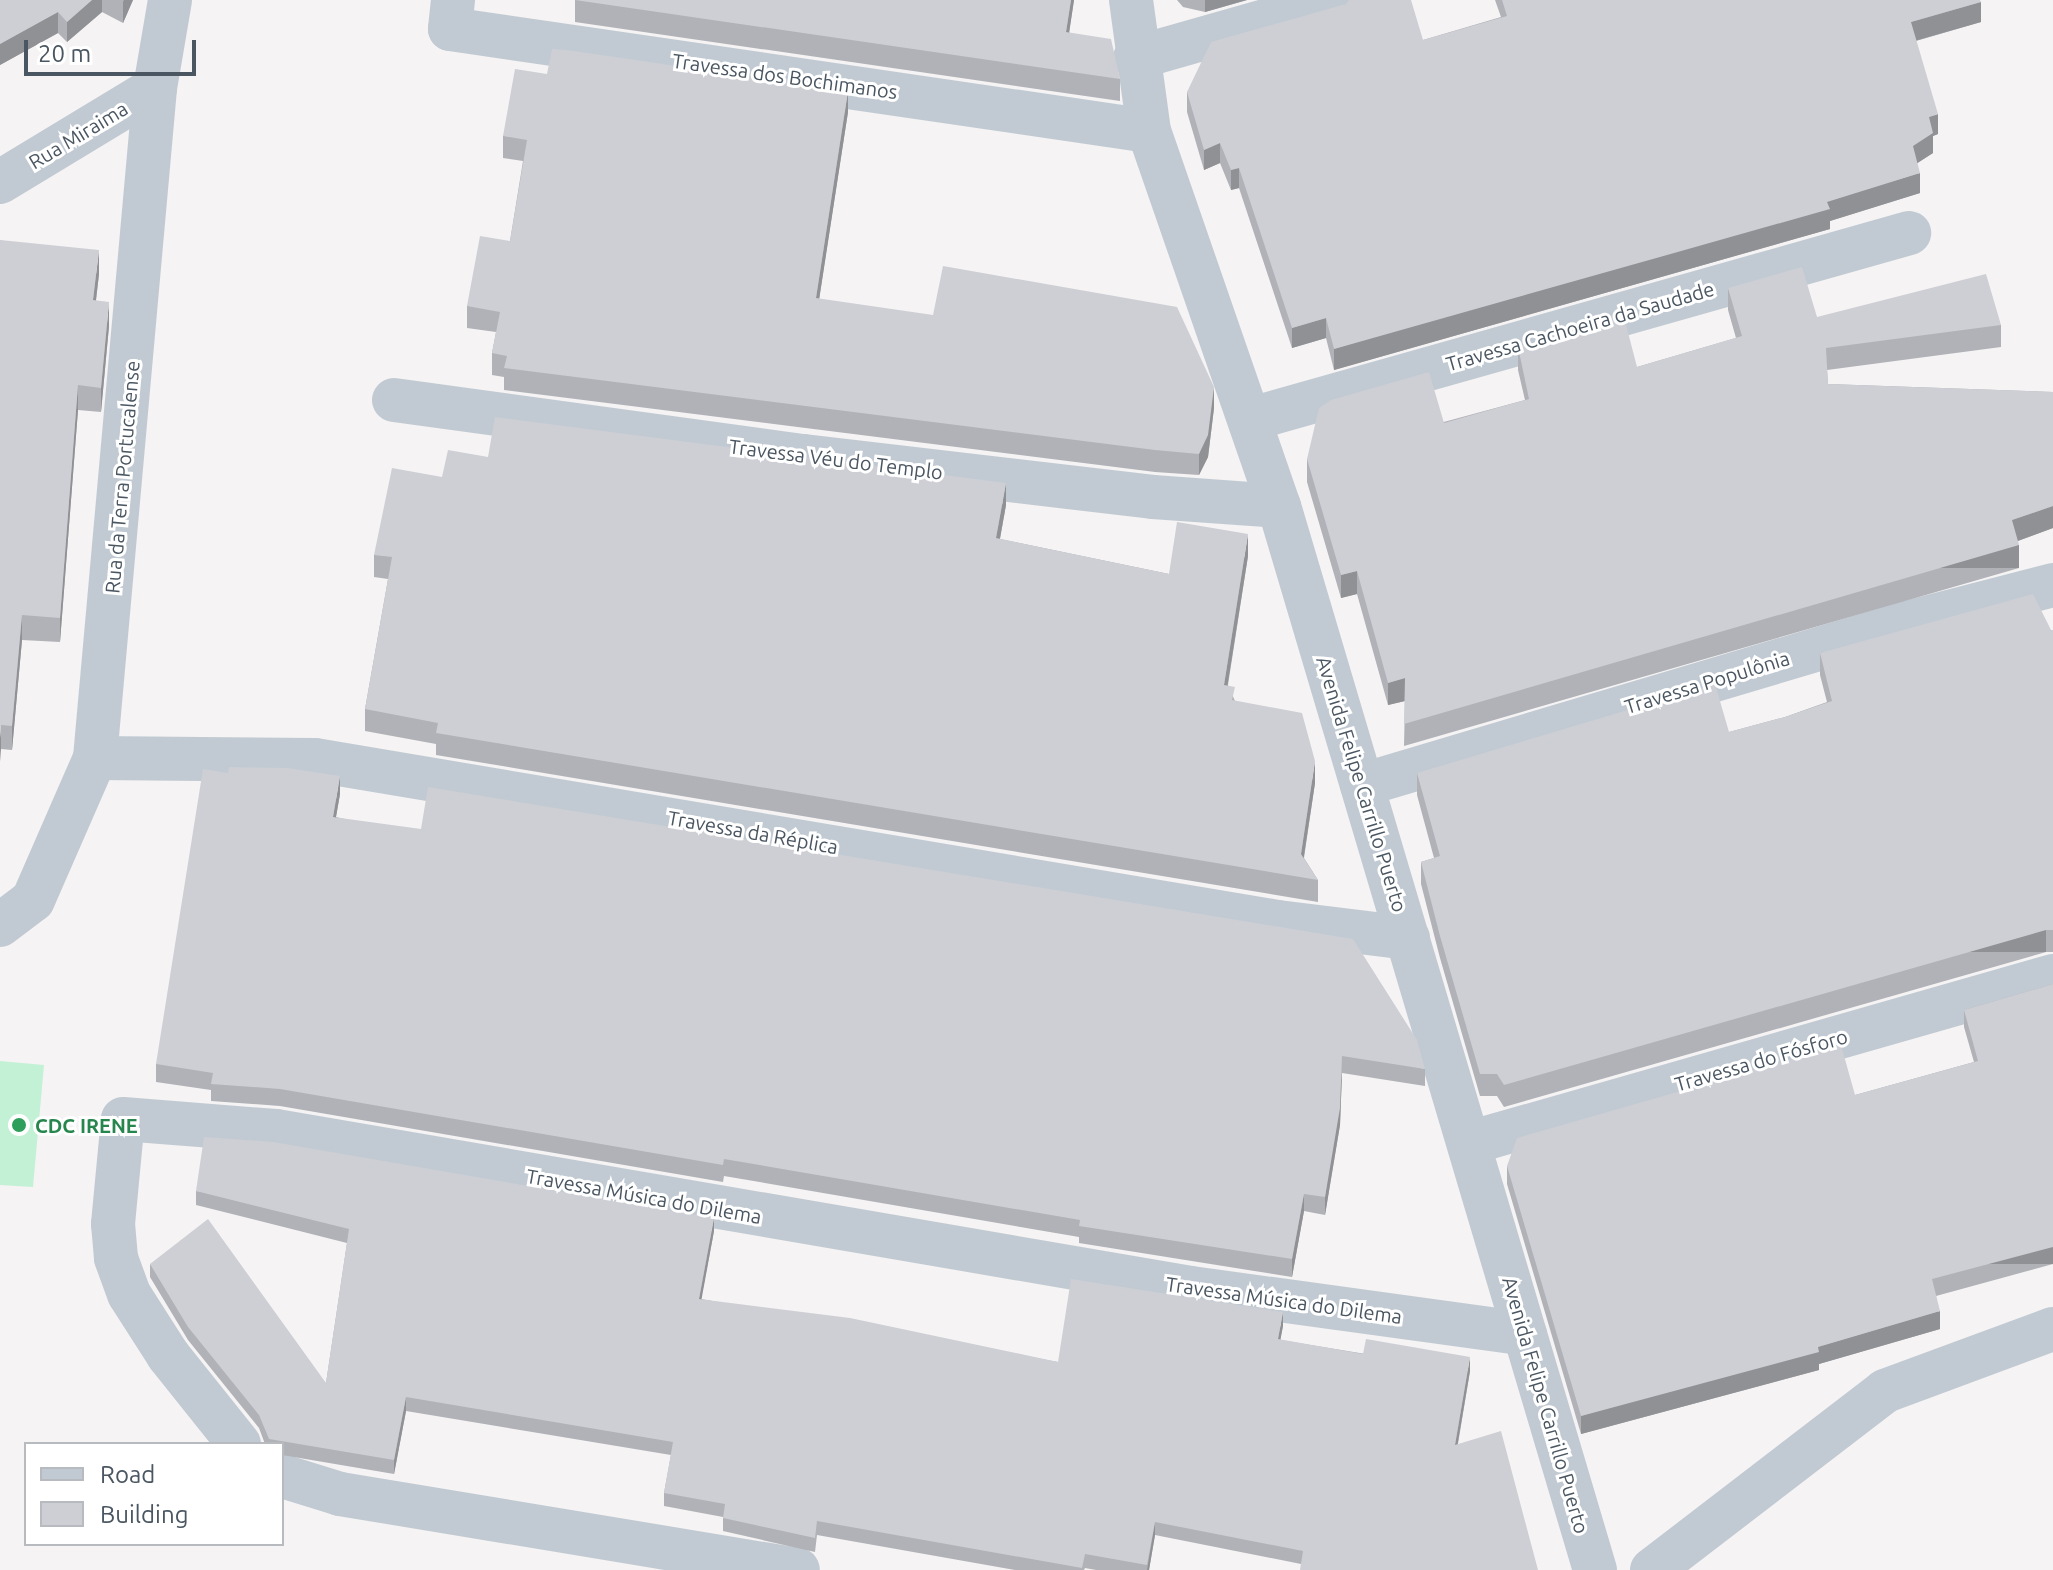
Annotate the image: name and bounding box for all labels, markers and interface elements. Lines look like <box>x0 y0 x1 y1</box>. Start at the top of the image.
scale bar <box>28 24 200 74</box>
text: 20 m <box>38 40 91 67</box>
street label: Travessa dos Bochimanos <box>671 48 899 104</box>
street label: Rua Miraima <box>24 96 132 174</box>
street label: Travessa Cachoeira da Saudade <box>1443 276 1717 376</box>
street label: Rua da Terra Portucalense <box>100 360 144 594</box>
street label: Travessa Véu do Templo <box>728 434 944 484</box>
street label: Travessa Populônia <box>1622 645 1792 719</box>
street label: Avenida Felipe Carrillo Puerto <box>1312 653 1412 915</box>
street label: Travessa da Réplica <box>666 805 840 859</box>
street label: Travessa do Fósforo <box>1672 1024 1850 1096</box>
place label: CDC IRENE <box>35 1113 138 1137</box>
marker: CDC IRENE <box>10 1116 28 1134</box>
street label: Travessa Música do Dilema <box>524 1163 764 1229</box>
street label: Travessa Música do Dilema <box>1164 1272 1404 1328</box>
street label: Avenida Felipe Carrillo Puerto <box>1498 1274 1594 1536</box>
legend <box>24 1442 284 1546</box>
text: Road <box>100 1461 155 1488</box>
text: Building <box>100 1501 188 1528</box>

